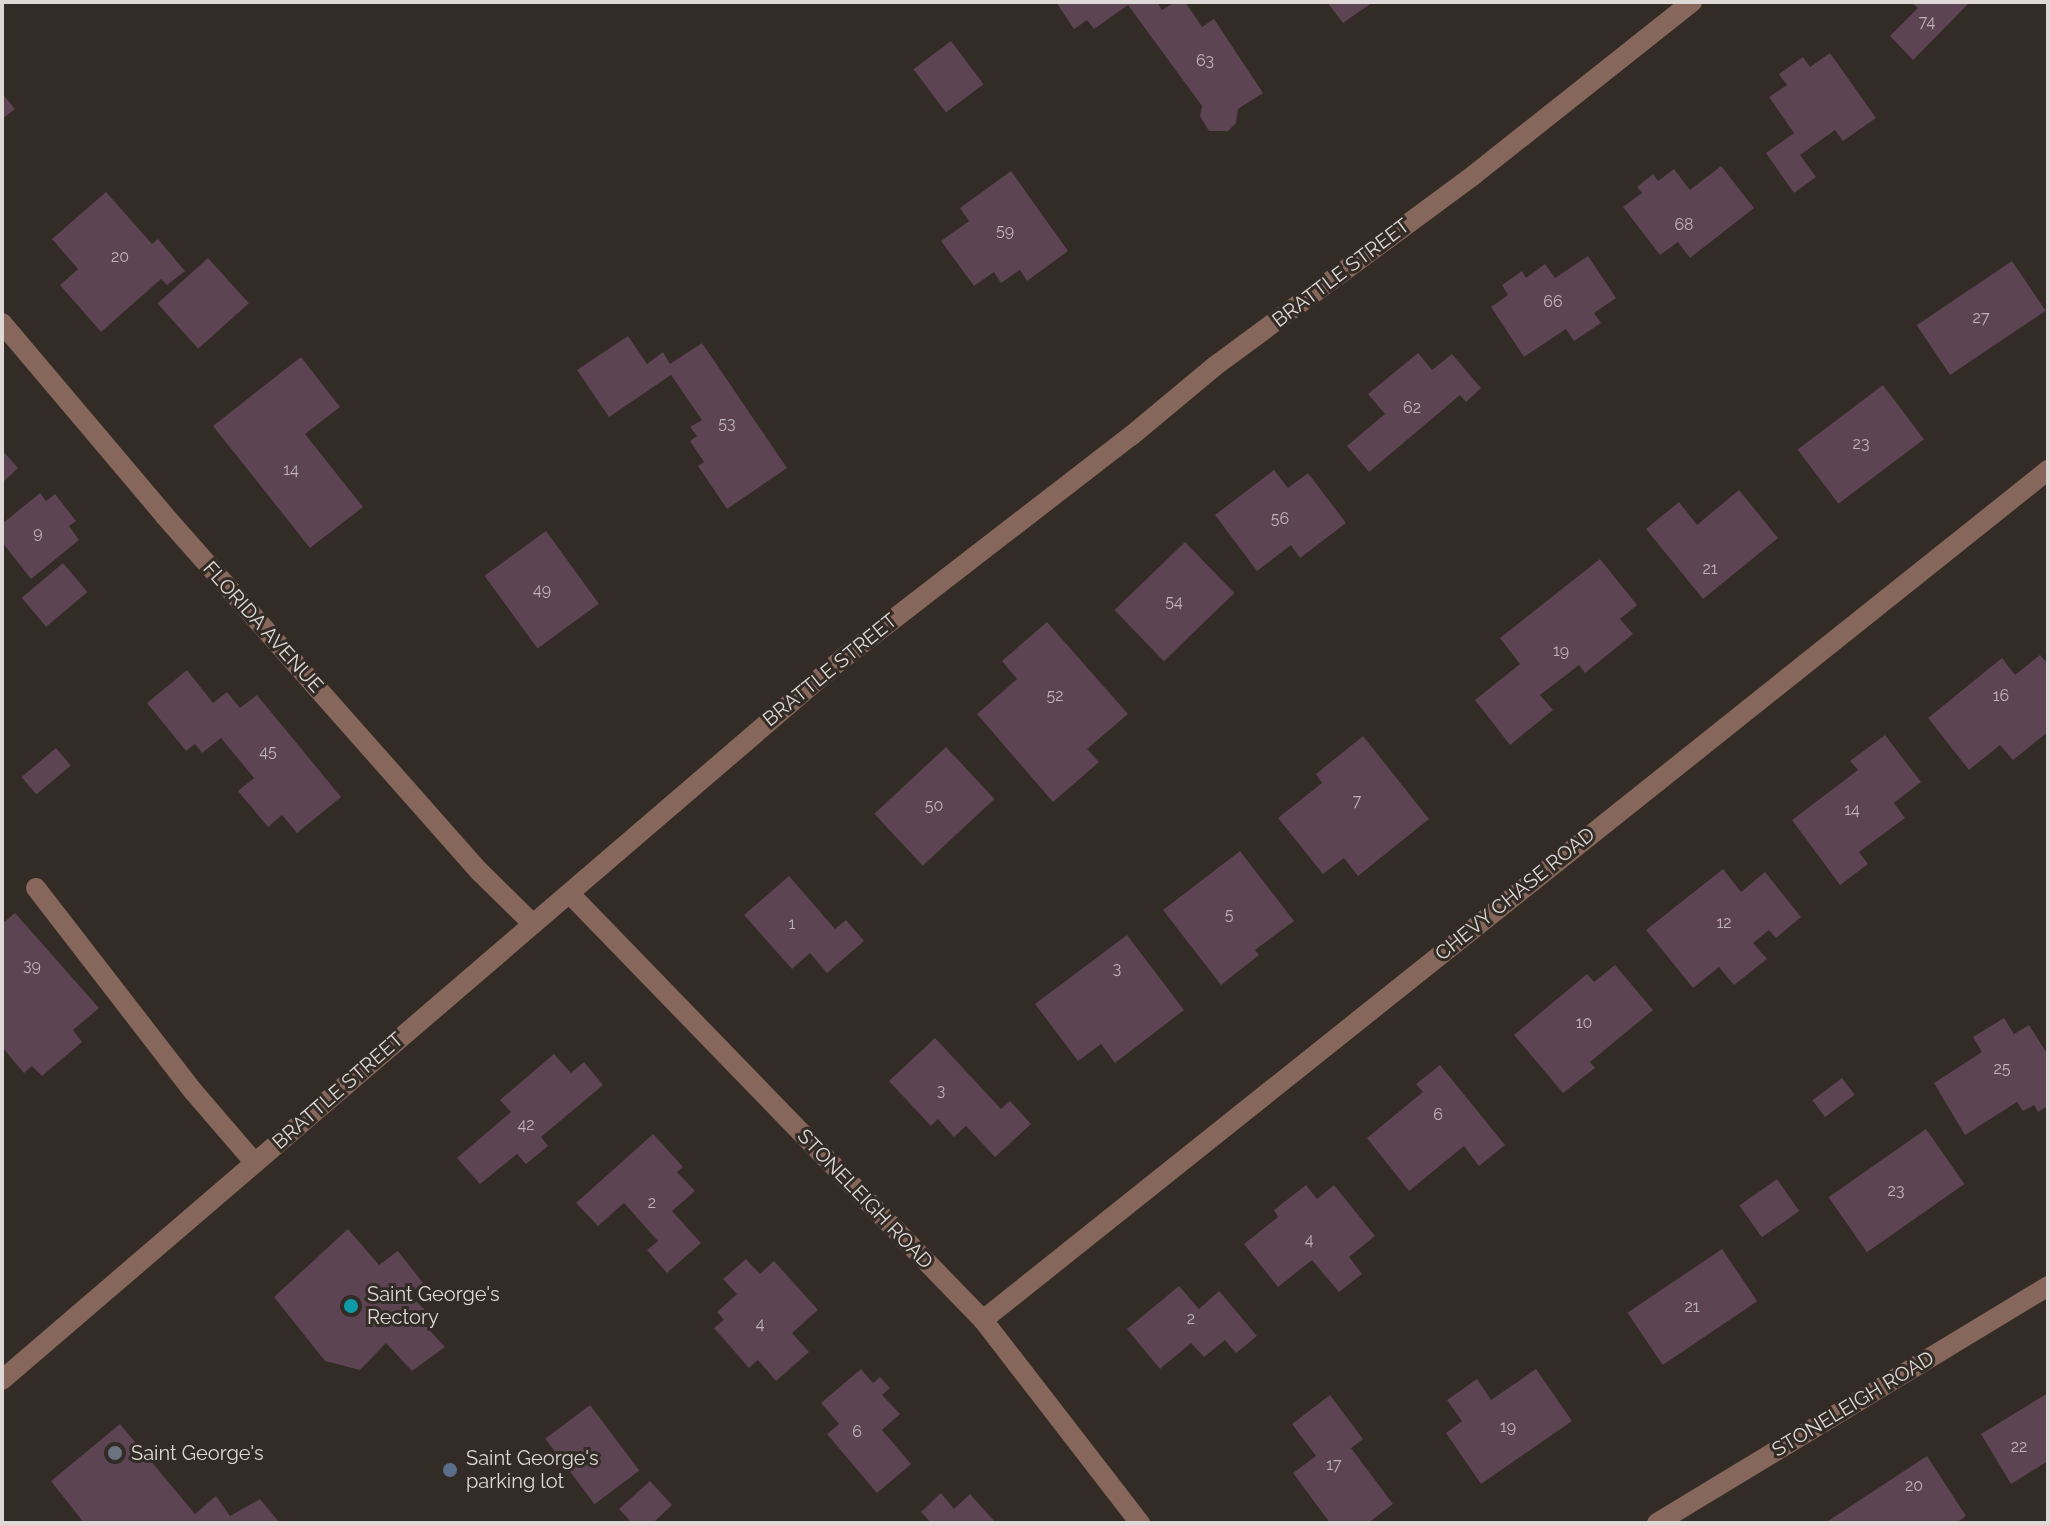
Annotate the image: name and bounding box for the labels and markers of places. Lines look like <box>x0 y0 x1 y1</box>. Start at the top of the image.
place label: Saint George's Rectory <box>367 1282 500 1329</box>
marker: Saint George's Rectory <box>342 1297 360 1315</box>
place label: Saint George's <box>131 1441 264 1465</box>
marker: Saint George's <box>106 1444 124 1462</box>
place label: Saint George's parking lot <box>466 1446 599 1493</box>
marker: Saint George's parking lot <box>441 1461 459 1479</box>

